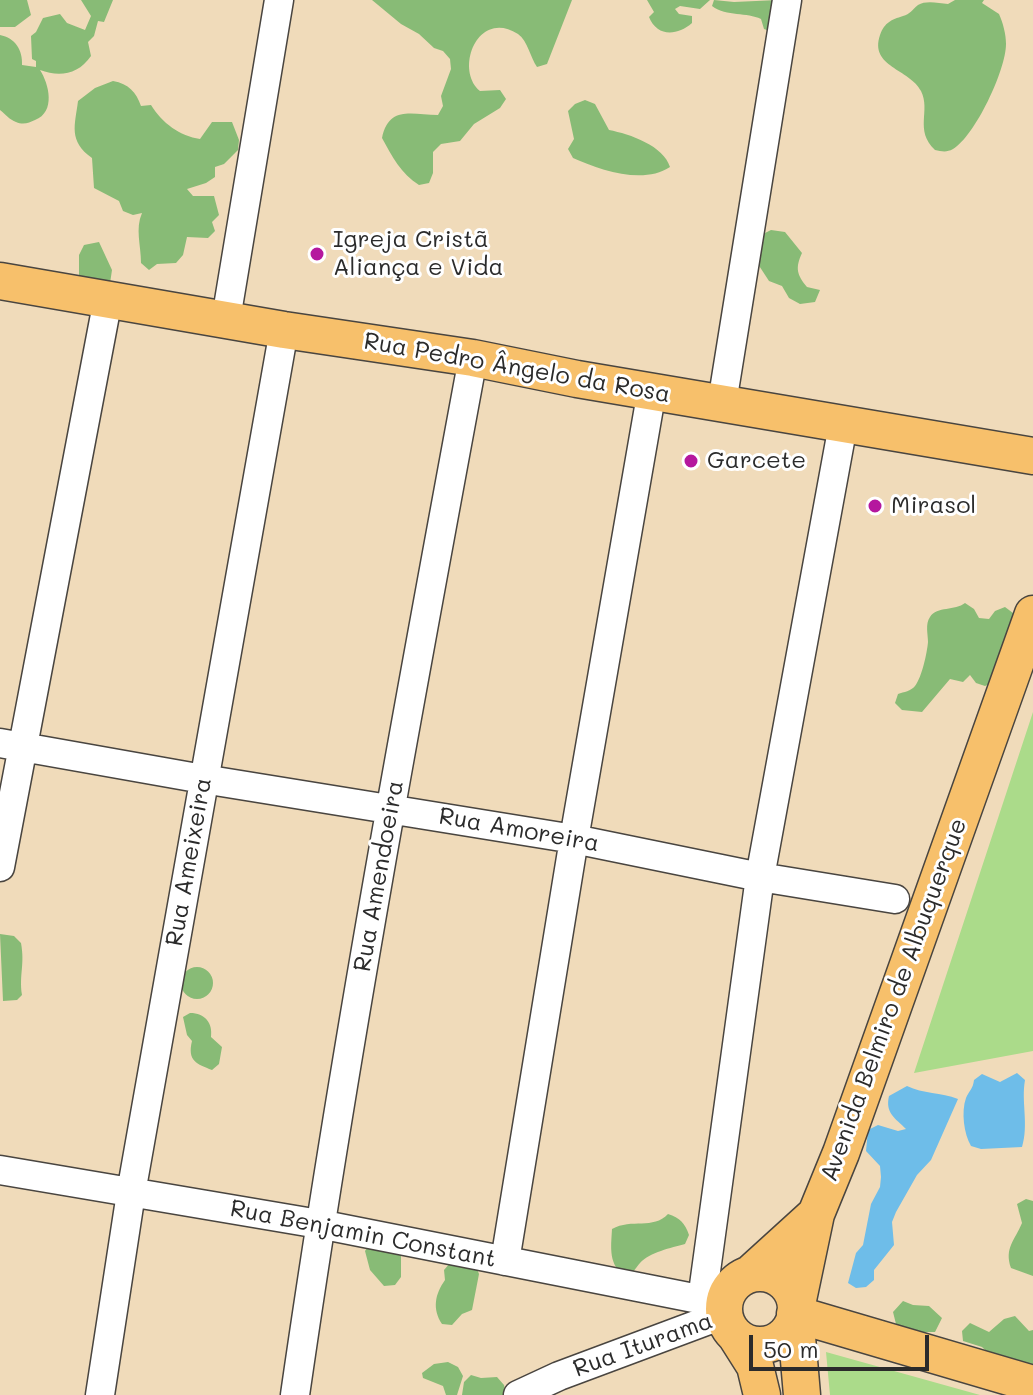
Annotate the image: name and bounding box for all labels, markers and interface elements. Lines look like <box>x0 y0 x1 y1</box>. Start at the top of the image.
place label: Igreja Cristã Aliança e Vida <box>333 226 503 282</box>
marker: Igreja Cristã Aliança e Vida <box>308 245 326 263</box>
street label: Rua Pedro Ângelo da Rosa <box>362 327 672 409</box>
place label: Garcete <box>707 447 806 475</box>
marker: Garcete <box>682 452 700 470</box>
place label: Mirasol <box>891 492 976 520</box>
marker: Mirasol <box>866 497 884 515</box>
street label: Rua Ameixeira <box>160 776 218 948</box>
street label: Rua Amendoeira <box>348 778 410 974</box>
street label: Rua Amoreira <box>437 802 601 858</box>
street label: Avenida Belmiro de Albuquerque <box>815 815 973 1185</box>
street label: Rua Benjamin Constant <box>228 1194 498 1274</box>
street label: Rua Iturama <box>569 1306 717 1384</box>
scale bar <box>753 1319 933 1369</box>
text: 50 m <box>763 1333 819 1364</box>

